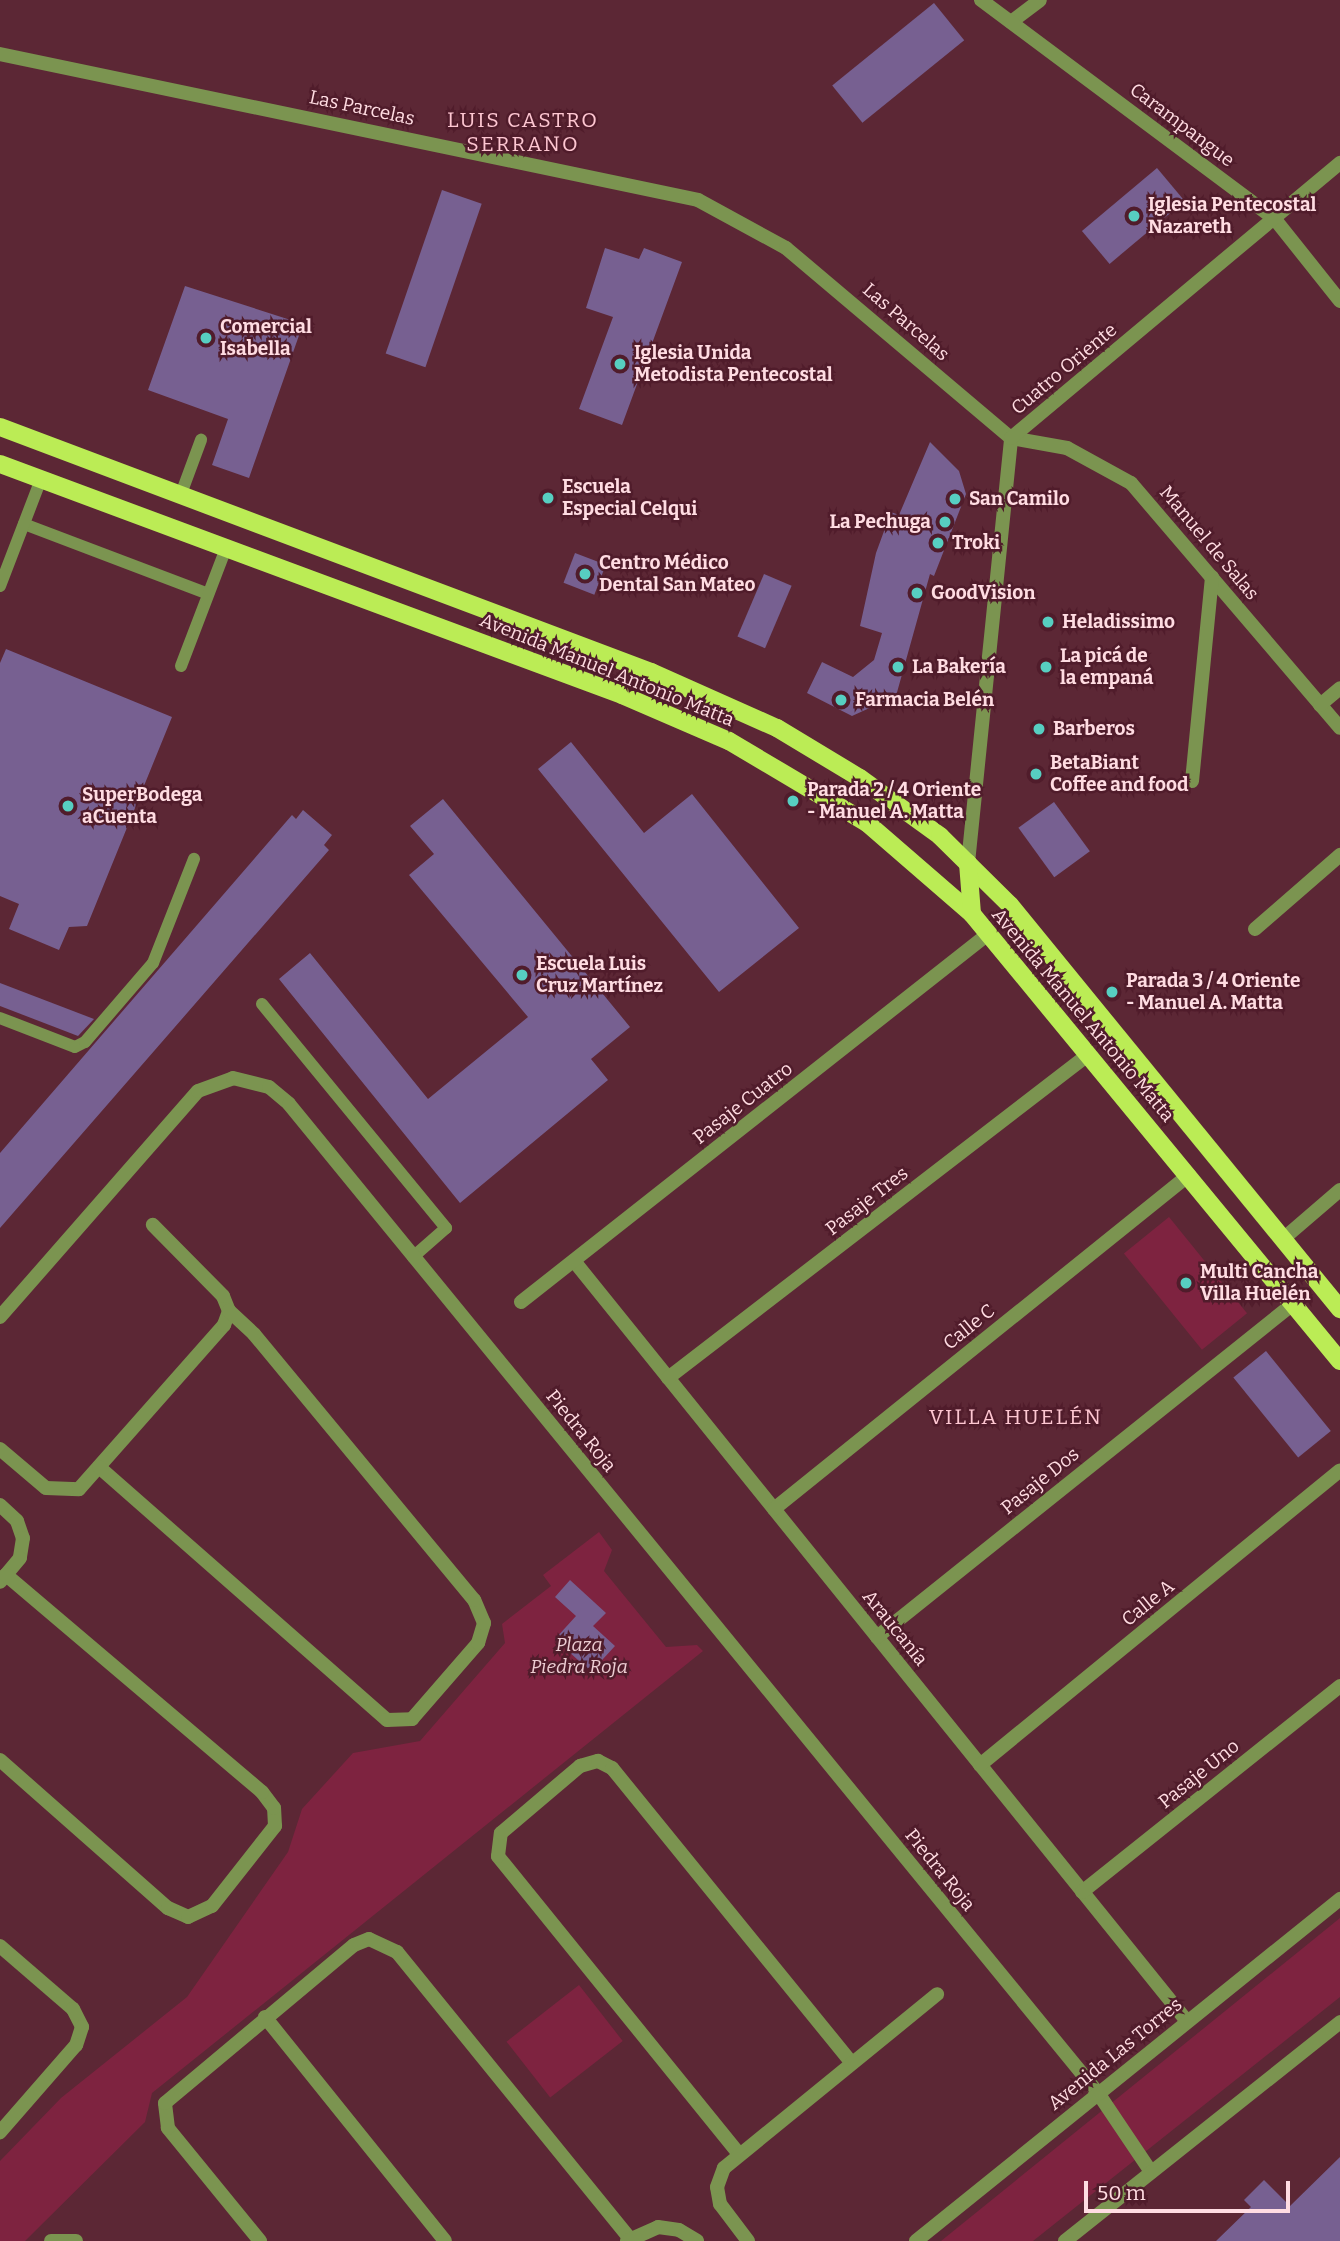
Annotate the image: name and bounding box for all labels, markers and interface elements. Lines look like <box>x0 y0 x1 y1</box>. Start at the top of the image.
street label: Carampangue <box>1125 78 1239 172</box>
street label: Las Parcelas <box>307 86 417 130</box>
district label: LUIS CASTRO SERRANO <box>448 107 598 157</box>
place label: Iglesia Pentecostal Nazareth <box>1148 194 1316 238</box>
marker: Iglesia Pentecostal Nazareth <box>1126 208 1142 224</box>
street label: Las Parcelas <box>858 278 954 366</box>
place label: Comercial Isabella <box>220 316 312 360</box>
street label: Cuatro Oriente <box>1007 318 1121 420</box>
marker: Comercial Isabella <box>198 330 214 346</box>
place label: Iglesia Unida Metodista Pentecostal <box>634 342 833 386</box>
marker: Iglesia Unida Metodista Pentecostal <box>612 356 628 372</box>
place label: Escuela Especial Celqui <box>562 476 697 520</box>
street label: Manuel de Salas <box>1155 481 1263 605</box>
place label: San Camilo <box>969 488 1070 510</box>
marker: Escuela Especial Celqui <box>540 490 556 506</box>
marker: San Camilo <box>947 491 963 507</box>
place label: La Pechuga <box>830 511 931 533</box>
marker: La Pechuga <box>937 514 953 530</box>
place label: Troki <box>952 532 1000 554</box>
marker: Troki <box>930 535 946 551</box>
place label: Centro Médico Dental San Mateo <box>599 552 755 596</box>
marker: Centro Médico Dental San Mateo <box>577 566 593 582</box>
place label: GoodVision <box>931 582 1036 604</box>
marker: GoodVision <box>909 585 925 601</box>
street label: Avenida Manuel Antonio Matta <box>477 608 737 732</box>
place label: Heladissimo <box>1062 611 1175 633</box>
marker: Heladissimo <box>1040 614 1056 630</box>
place label: La picá de la empaná <box>1060 645 1154 689</box>
place label: La Bakería <box>912 656 1006 678</box>
marker: La Bakería <box>890 659 906 675</box>
marker: La picá de la empaná <box>1038 659 1054 675</box>
place label: Farmacia Belén <box>855 689 994 711</box>
marker: Farmacia Belén <box>833 692 849 708</box>
place label: Barberos <box>1053 718 1135 740</box>
marker: Barberos <box>1031 721 1047 737</box>
place label: BetaBiant Coffee and food <box>1050 752 1188 796</box>
marker: BetaBiant Coffee and food <box>1028 766 1044 782</box>
place label: Parada 2 / 4 Oriente - Manuel A. Matta <box>807 779 981 823</box>
place label: SuperBodega aCuenta <box>82 784 202 828</box>
marker: Parada 2 / 4 Oriente - Manuel A. Matta <box>785 793 801 809</box>
marker: SuperBodega aCuenta <box>60 798 76 814</box>
street label: Avenida Manuel Antonio Matta <box>987 903 1179 1127</box>
place label: Escuela Luis Cruz Martínez <box>536 953 663 997</box>
marker: Escuela Luis Cruz Martínez <box>514 967 530 983</box>
place label: Parada 3 / 4 Oriente - Manuel A. Matta <box>1126 970 1300 1014</box>
marker: Parada 3 / 4 Oriente - Manuel A. Matta <box>1104 984 1120 1000</box>
street label: Pasaje Cuatro <box>689 1057 797 1149</box>
street label: Pasaje Tres <box>821 1162 913 1240</box>
place label: Multi Cancha Villa Huelén <box>1200 1261 1318 1305</box>
marker: Multi Cancha Villa Huelén <box>1178 1275 1194 1291</box>
street label: Calle C <box>939 1299 999 1355</box>
street label: Piedra Roja <box>541 1385 621 1477</box>
district label: VILLA HUELÉN <box>931 1404 1101 1430</box>
street label: Pasaje Dos <box>996 1443 1084 1519</box>
street label: Calle A <box>1117 1575 1179 1631</box>
street label: Araucanía <box>858 1586 932 1670</box>
park label: Plaza Piedra Roja <box>530 1634 628 1678</box>
street label: Pasaje Uno <box>1154 1735 1244 1813</box>
street label: Piedra Roja <box>900 1824 980 1916</box>
street label: Avenida Las Torres <box>1043 1993 1187 2115</box>
scale bar <box>1088 2168 1294 2212</box>
text: 50 m <box>1097 2180 1146 2206</box>

